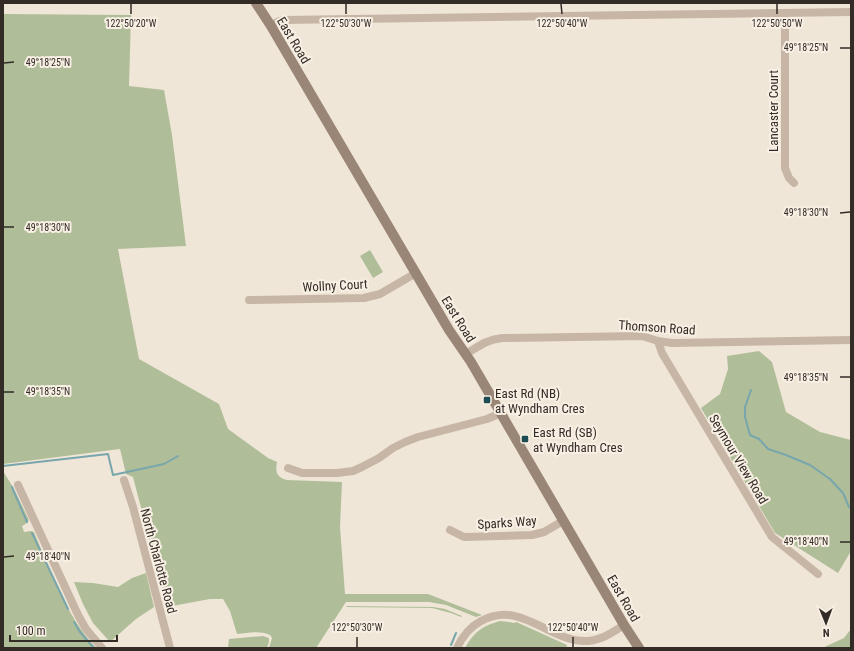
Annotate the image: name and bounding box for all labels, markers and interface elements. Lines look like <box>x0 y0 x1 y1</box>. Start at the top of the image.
street label: East Road <box>274 14 313 66</box>
text: 122°50'20"W <box>106 18 157 29</box>
text: 122°50'30"W <box>321 18 372 29</box>
text: 122°50'40"W <box>537 18 588 29</box>
text: 122°50'50"W <box>752 18 803 29</box>
text: 49°18'25"N <box>784 42 828 53</box>
text: 49°18'25"N <box>26 57 70 68</box>
street label: Lancaster Court <box>766 70 781 152</box>
text: 49°18'30"N <box>784 207 828 218</box>
text: 49°18'30"N <box>26 222 70 233</box>
street label: Wollny Court <box>302 276 368 295</box>
street label: East Road <box>439 293 479 345</box>
street label: Thomson Road <box>618 317 696 338</box>
text: 49°18'35"N <box>784 372 828 383</box>
text: 49°18'35"N <box>26 386 70 397</box>
place label: East Rd (NB) at Wyndham Cres <box>495 386 585 416</box>
marker: East Rd (NB) at Wyndham Cres <box>482 395 492 405</box>
street label: Seymour View Road <box>706 412 771 507</box>
place label: East Rd (SB) at Wyndham Cres <box>533 425 623 455</box>
marker: East Rd (SB) at Wyndham Cres <box>520 434 530 444</box>
street label: North Charlotte Road <box>137 507 180 615</box>
street label: Sparks Way <box>477 513 538 532</box>
text: 49°18'40"N <box>784 536 828 547</box>
text: 49°18'40"N <box>26 551 70 562</box>
street label: East Road <box>604 572 643 624</box>
north arrow <box>806 603 846 643</box>
scale bar <box>10 617 117 643</box>
text: 122°50'30"W <box>332 622 383 633</box>
text: 122°50'40"W <box>548 622 599 633</box>
text: 100 m <box>16 624 46 638</box>
text: N <box>822 626 830 639</box>

